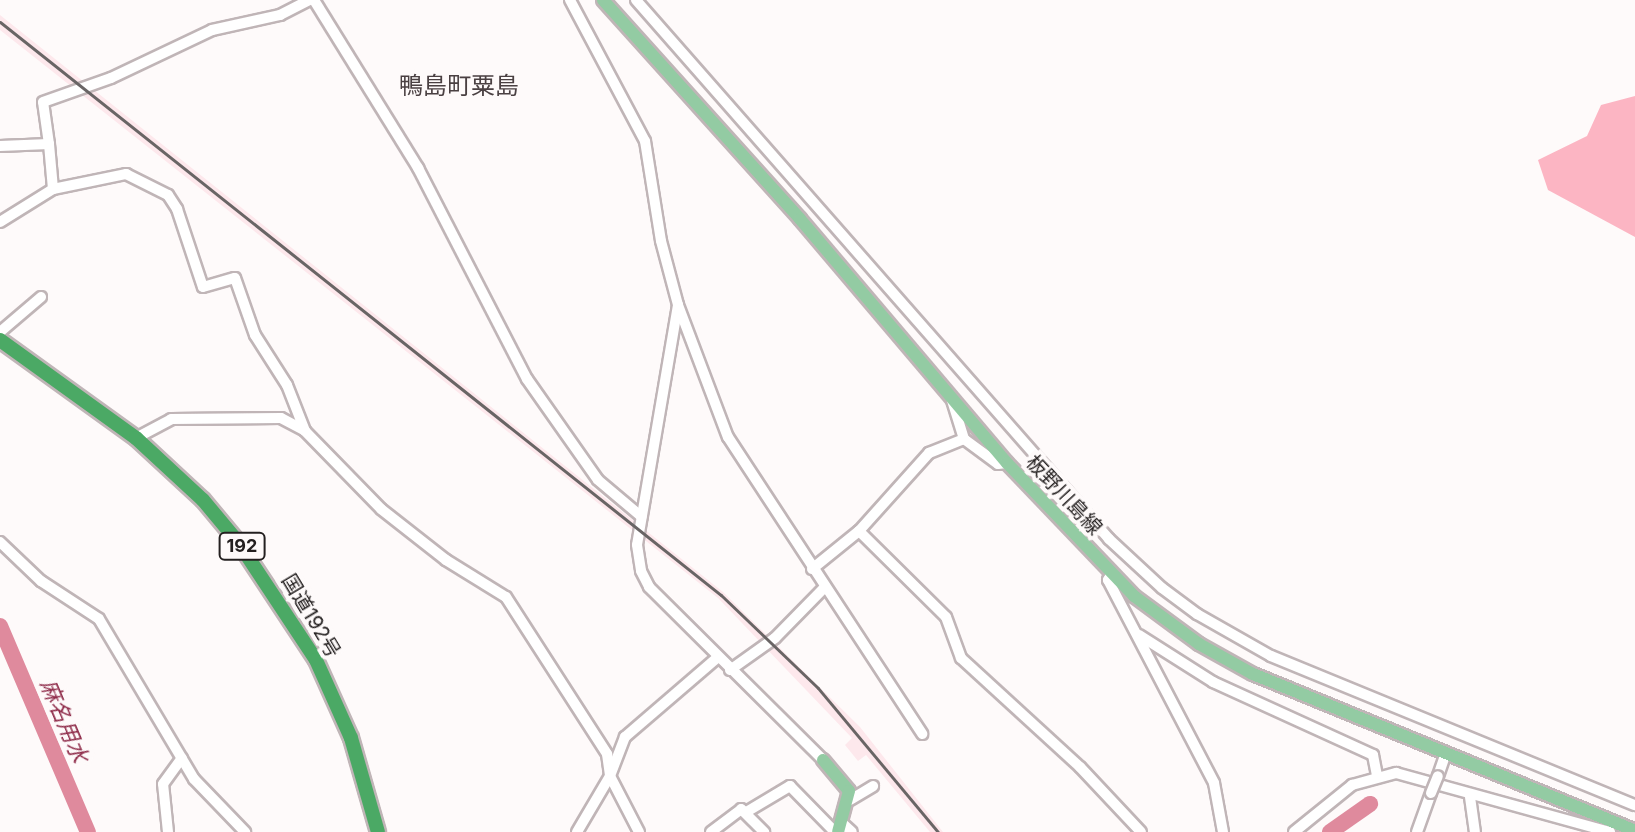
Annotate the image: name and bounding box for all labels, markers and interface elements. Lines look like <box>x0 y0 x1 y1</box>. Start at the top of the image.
district label: 鴨島町粟島 <box>399 72 519 100</box>
street label: 板野川島線 <box>1021 450 1107 540</box>
road number: 192 <box>218 532 266 560</box>
street label: 国道192号 <box>277 570 345 662</box>
water label: 麻名用水 <box>35 675 93 767</box>

